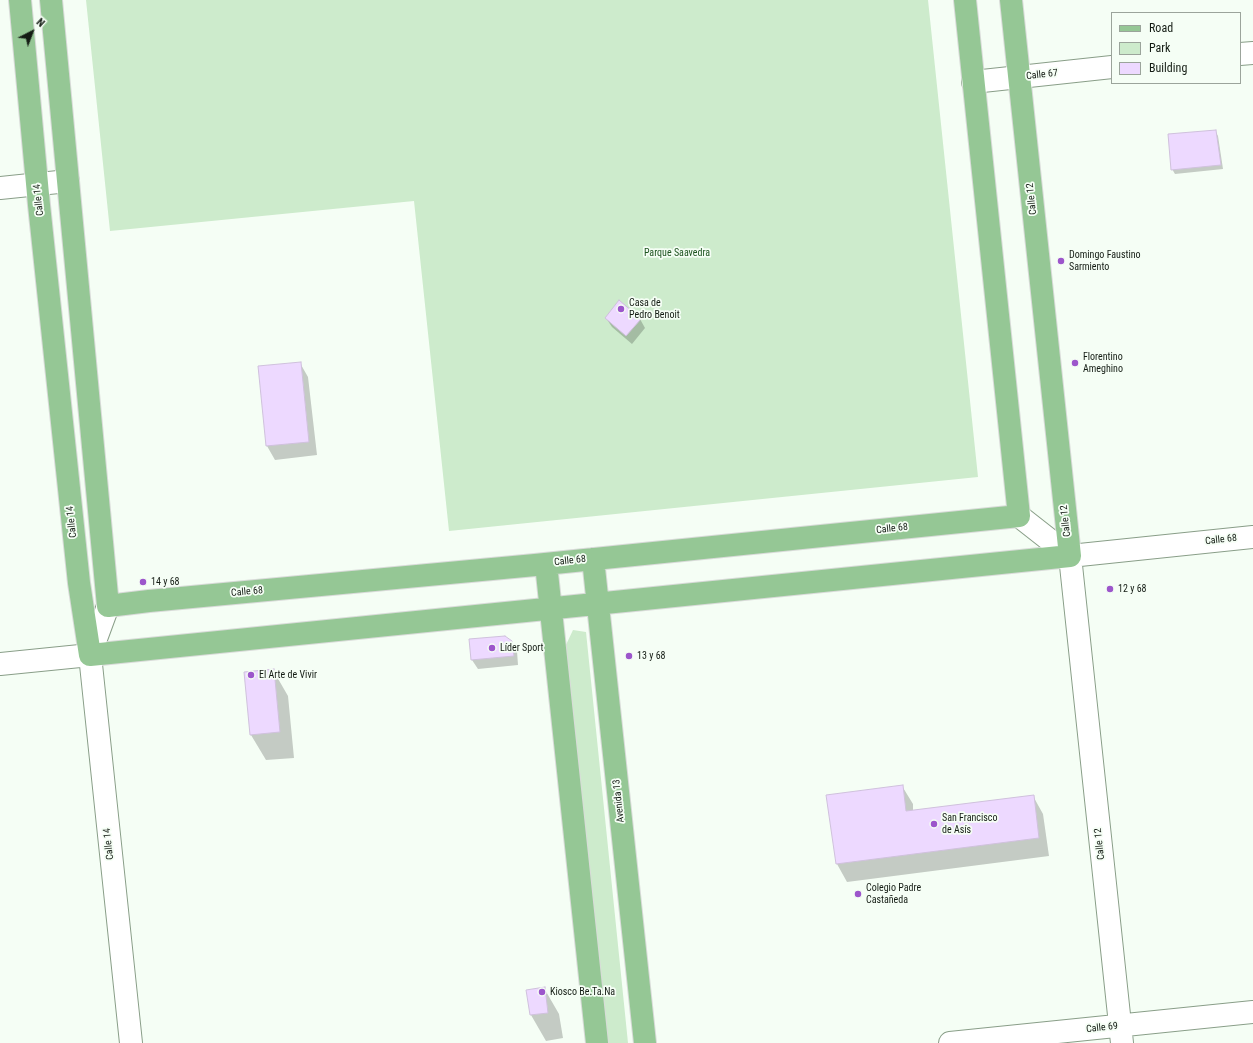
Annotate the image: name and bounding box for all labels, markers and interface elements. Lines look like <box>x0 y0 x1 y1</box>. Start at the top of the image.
north arrow <box>12 12 52 52</box>
legend <box>1111 12 1241 84</box>
text: N <box>34 16 47 30</box>
text: Road <box>1149 21 1173 35</box>
text: Park <box>1149 41 1170 55</box>
text: Building <box>1149 61 1187 75</box>
street label: Calle 67 <box>1026 67 1058 83</box>
street label: Calle 12 <box>1024 183 1040 215</box>
street label: Calle 14 <box>31 184 47 216</box>
park label: Parque Saavedra <box>644 247 710 259</box>
place label: Domingo Faustino Sarmiento <box>1069 249 1141 272</box>
marker: Domingo Faustino Sarmiento <box>1056 256 1066 266</box>
place label: Casa de Pedro Benoit <box>629 297 680 320</box>
marker: Casa de Pedro Benoit <box>616 304 626 314</box>
place label: Florentino Ameghino <box>1083 351 1123 374</box>
marker: Florentino Ameghino <box>1070 358 1080 368</box>
street label: Calle 12 <box>1058 505 1074 537</box>
street label: Calle 14 <box>64 506 80 538</box>
street label: Calle 68 <box>876 521 908 537</box>
street label: Calle 68 <box>1205 532 1237 548</box>
street label: Calle 68 <box>554 553 586 569</box>
place label: 14 y 68 <box>151 576 180 588</box>
marker: 14 y 68 <box>138 577 148 587</box>
place label: 12 y 68 <box>1118 583 1147 595</box>
marker: 12 y 68 <box>1105 584 1115 594</box>
street label: Calle 68 <box>231 585 263 599</box>
place label: Líder Sport <box>500 642 543 654</box>
marker: Líder Sport <box>487 643 497 653</box>
place label: 13 y 68 <box>637 650 666 662</box>
marker: 13 y 68 <box>624 651 634 661</box>
place label: El Arte de Vivir <box>259 669 317 681</box>
marker: El Arte de Vivir <box>246 670 256 680</box>
street label: Avenida 13 <box>611 779 627 823</box>
place label: San Francisco de Asís <box>942 812 997 836</box>
marker: San Francisco de Asís <box>929 819 939 829</box>
street label: Calle 14 <box>101 828 117 860</box>
street label: Calle 12 <box>1092 828 1108 860</box>
place label: Colegio Padre Castañeda <box>866 882 921 906</box>
marker: Colegio Padre Castañeda <box>853 889 863 899</box>
place label: Kiosco Be.Ta.Na <box>550 986 615 998</box>
marker: Kiosco Be.Ta.Na <box>537 987 547 997</box>
street label: Calle 69 <box>1086 1020 1118 1036</box>

